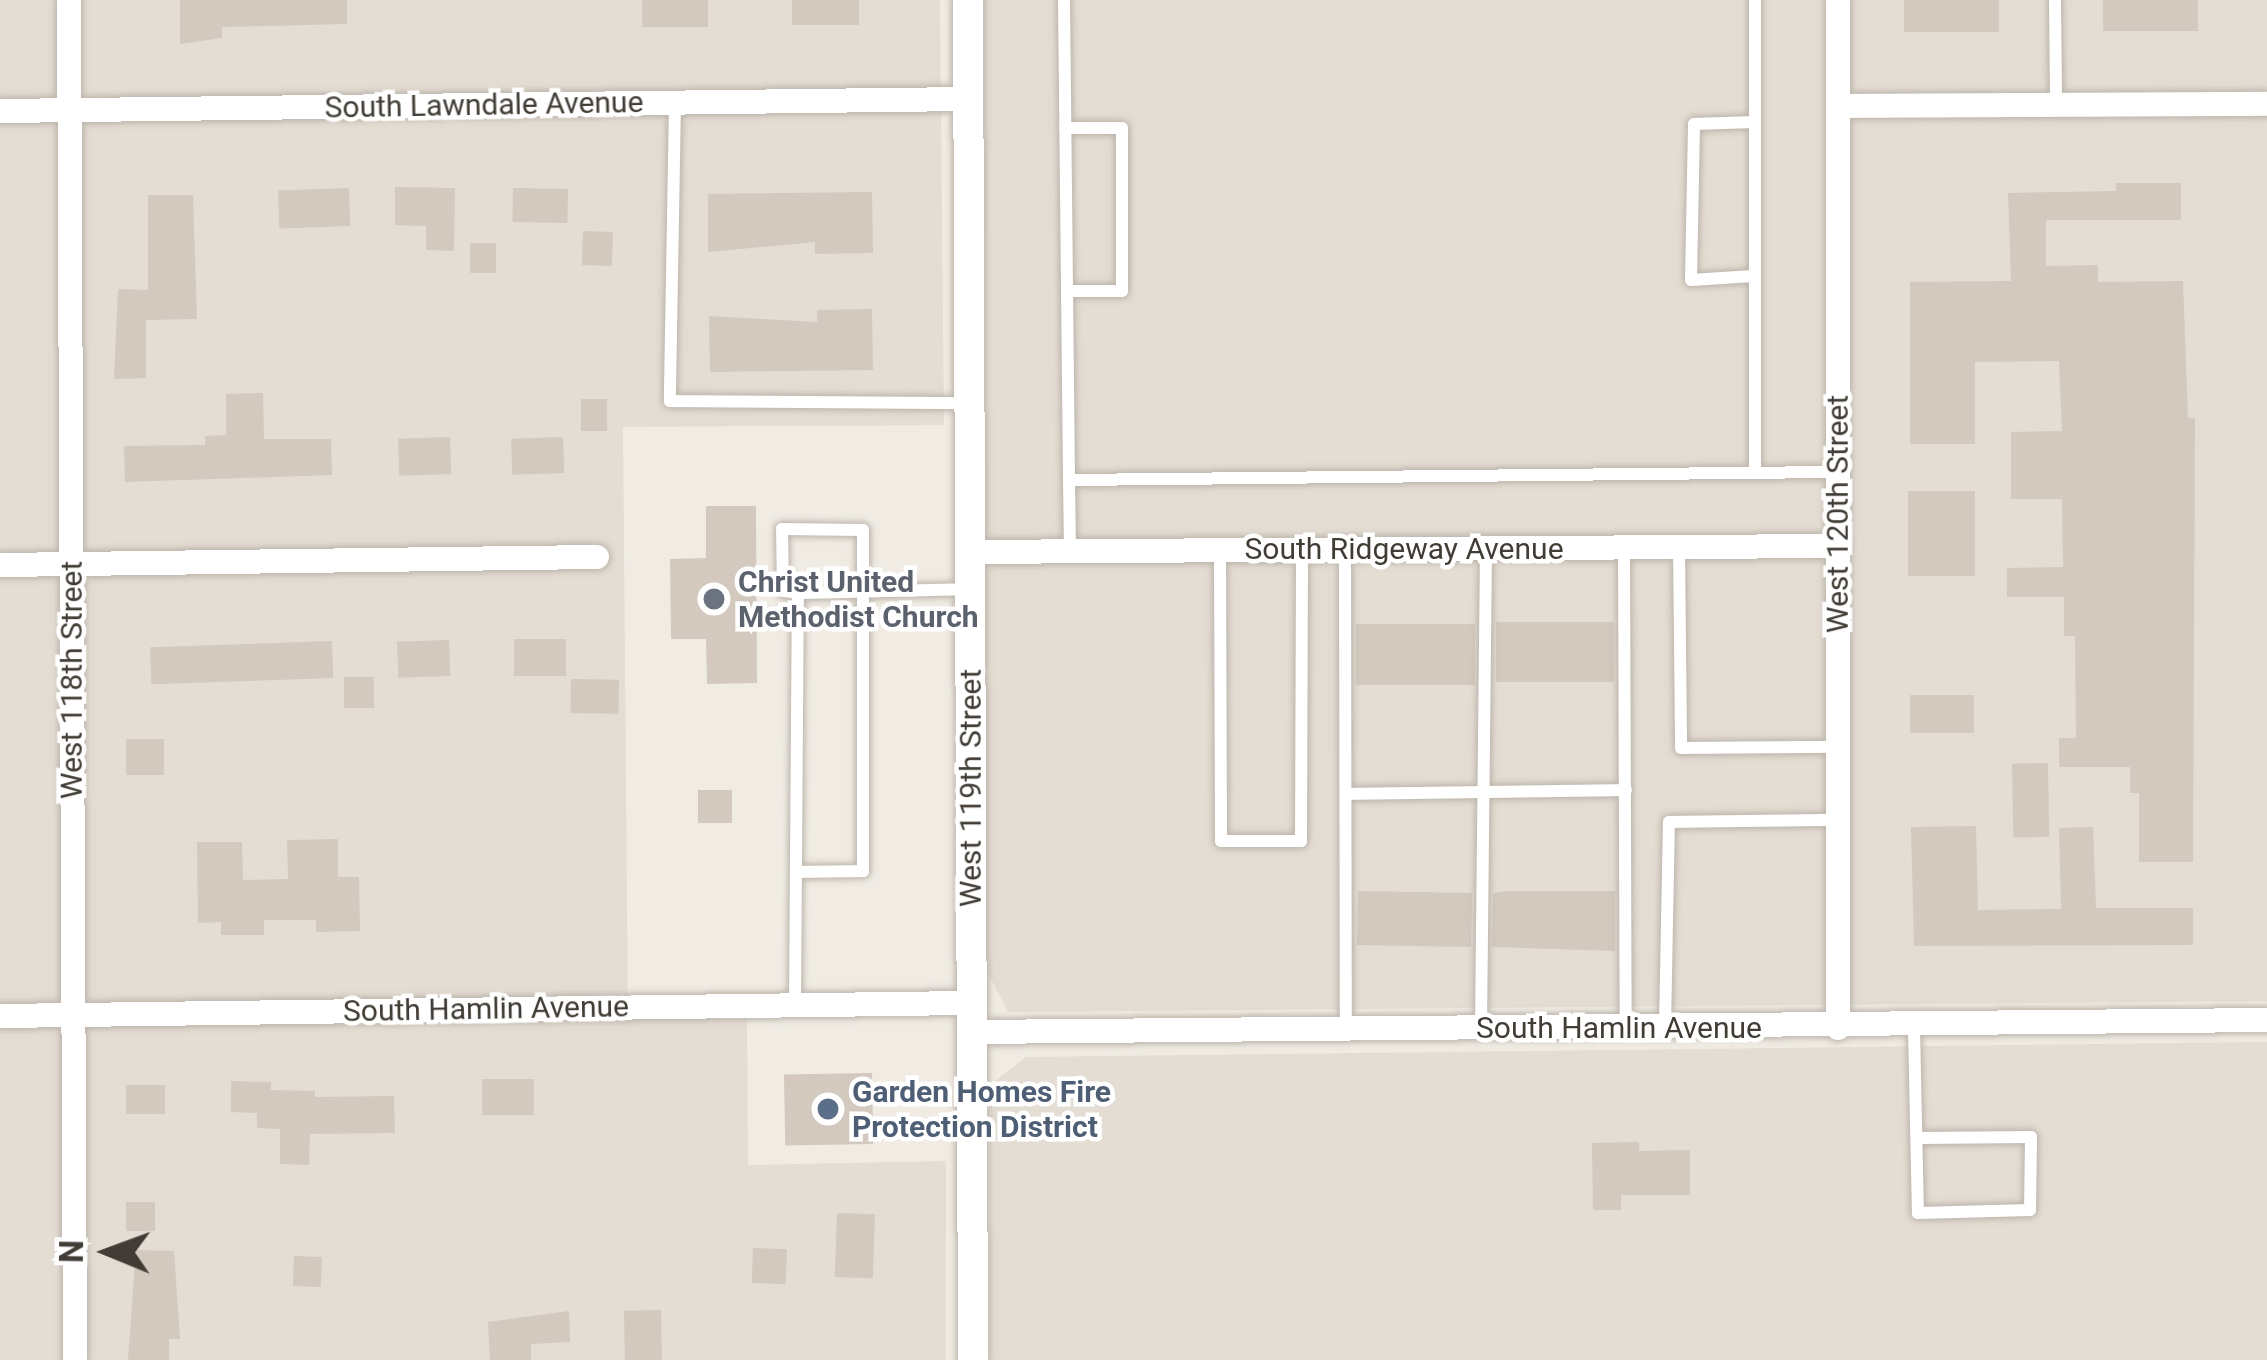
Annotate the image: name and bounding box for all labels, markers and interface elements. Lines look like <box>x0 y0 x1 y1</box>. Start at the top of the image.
street label: South Lawndale Avenue <box>324 84 644 126</box>
street label: West 120th Street <box>1820 395 1856 633</box>
street label: South Ridgeway Avenue <box>1244 531 1564 567</box>
street label: West 118th Street <box>54 561 90 799</box>
place label: Christ United Methodist Church <box>738 564 979 634</box>
marker: Christ United Methodist Church <box>701 586 727 612</box>
street label: West 119th Street <box>953 669 989 907</box>
street label: South Hamlin Avenue <box>343 989 629 1029</box>
street label: South Hamlin Avenue <box>1476 1010 1762 1046</box>
place label: Garden Homes Fire Protection District <box>852 1074 1111 1144</box>
marker: Garden Homes Fire Protection District <box>815 1096 841 1122</box>
north arrow <box>48 1192 168 1312</box>
text: N <box>52 1239 91 1263</box>

